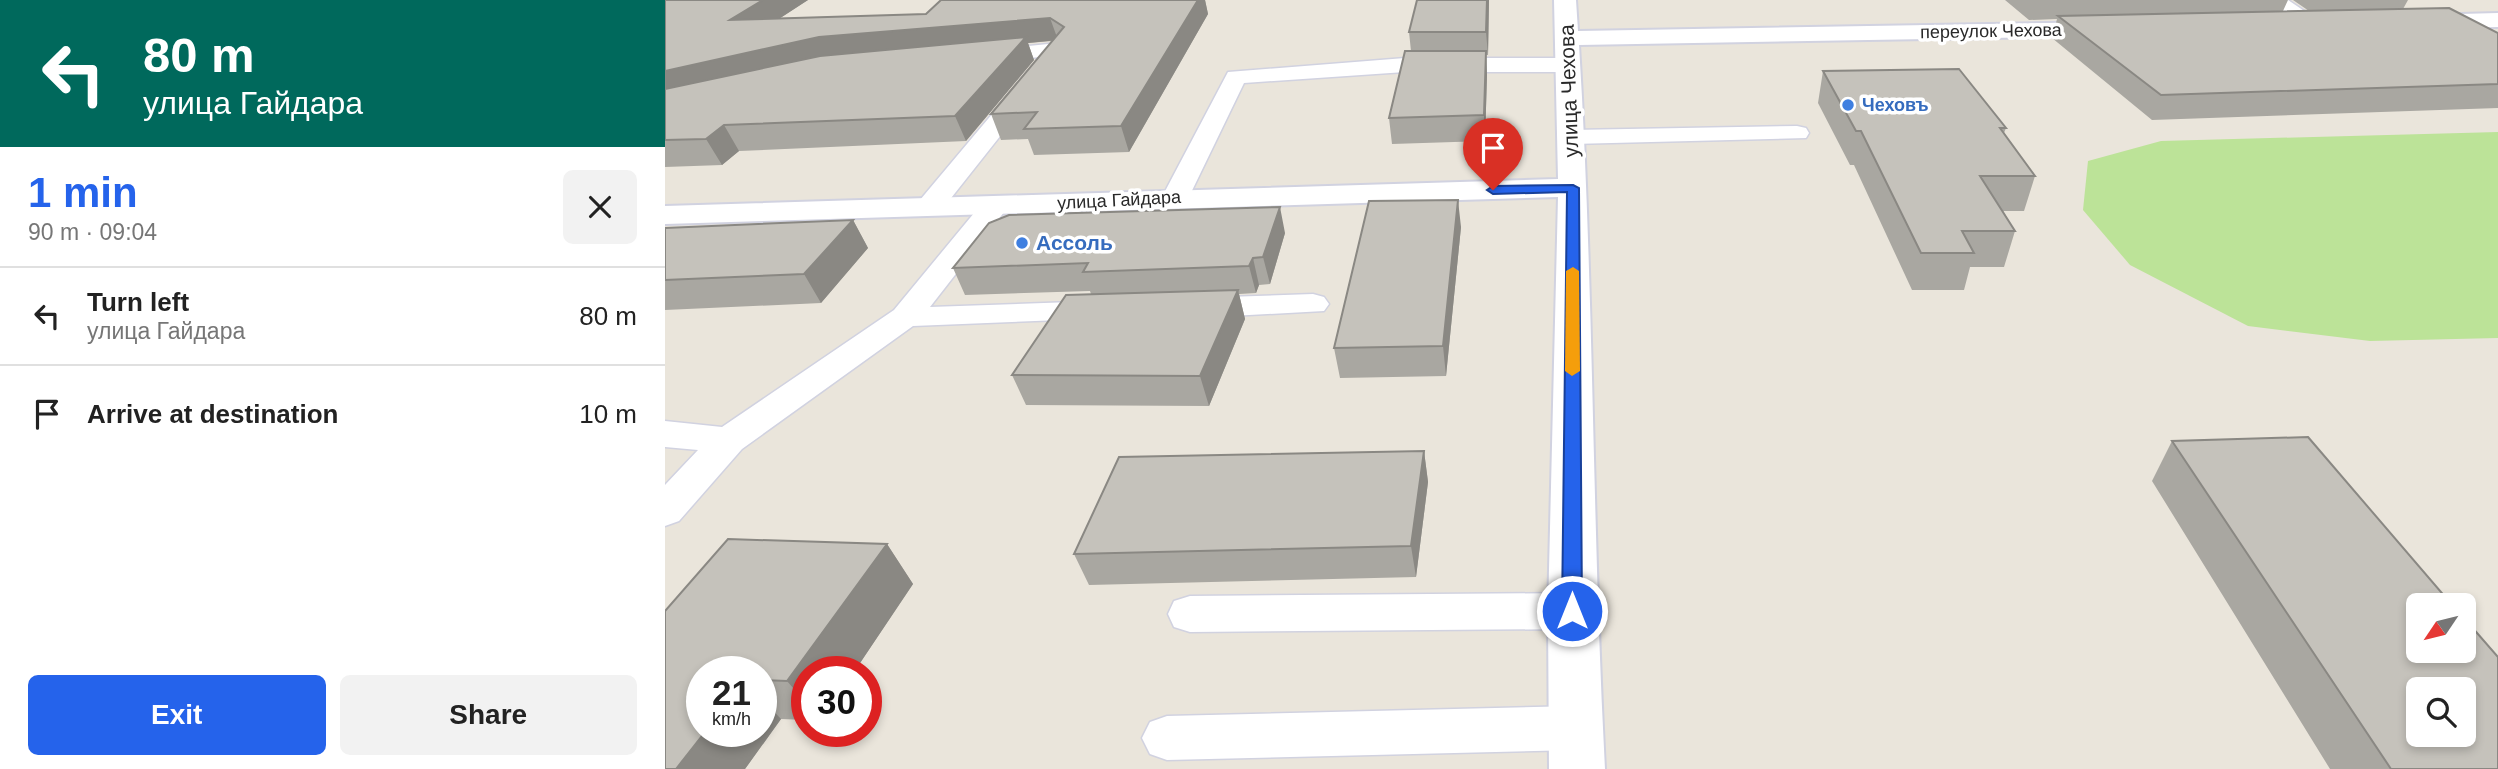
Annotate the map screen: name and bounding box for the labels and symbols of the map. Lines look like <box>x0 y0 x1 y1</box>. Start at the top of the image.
street label: переулок Чехова <box>1920 20 2063 42</box>
street label: улица Чехова <box>1555 24 1582 158</box>
place label: Чеховъ <box>1862 95 1929 115</box>
marker: Чеховъ <box>1840 97 1856 113</box>
pin <box>1463 118 1523 190</box>
street label: улица Гайдара <box>1057 187 1182 213</box>
place label: Ассоль <box>1036 231 1113 254</box>
marker: Ассоль <box>1014 235 1030 251</box>
position arrow <box>1535 574 1609 648</box>
north arrow <box>2406 593 2476 663</box>
speed limit sign: 30 <box>791 656 882 747</box>

